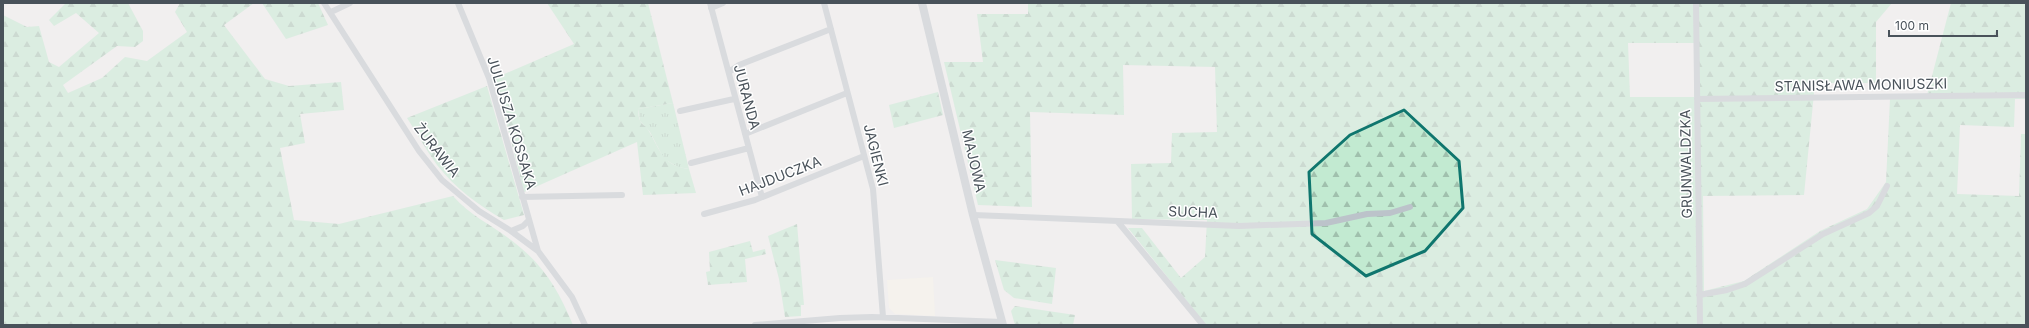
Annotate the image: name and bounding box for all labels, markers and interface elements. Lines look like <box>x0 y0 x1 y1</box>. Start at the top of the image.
scale bar <box>1889 12 1997 38</box>
text: 100 m <box>1895 18 1929 33</box>
street label: JULIUSZA KOSSAKA <box>484 54 541 192</box>
street label: JURANDA <box>731 62 764 132</box>
street label: STANISŁAWA MONIUSZKI <box>1775 74 1947 95</box>
street label: GRUNWALDZKA <box>1676 109 1695 219</box>
street label: ŻURAWIA <box>411 119 464 181</box>
street label: JAGIENKI <box>861 122 892 188</box>
street label: MAJOWA <box>959 128 990 194</box>
street label: HAJDUCZKA <box>736 152 824 199</box>
street label: SUCHA <box>1168 202 1218 221</box>

